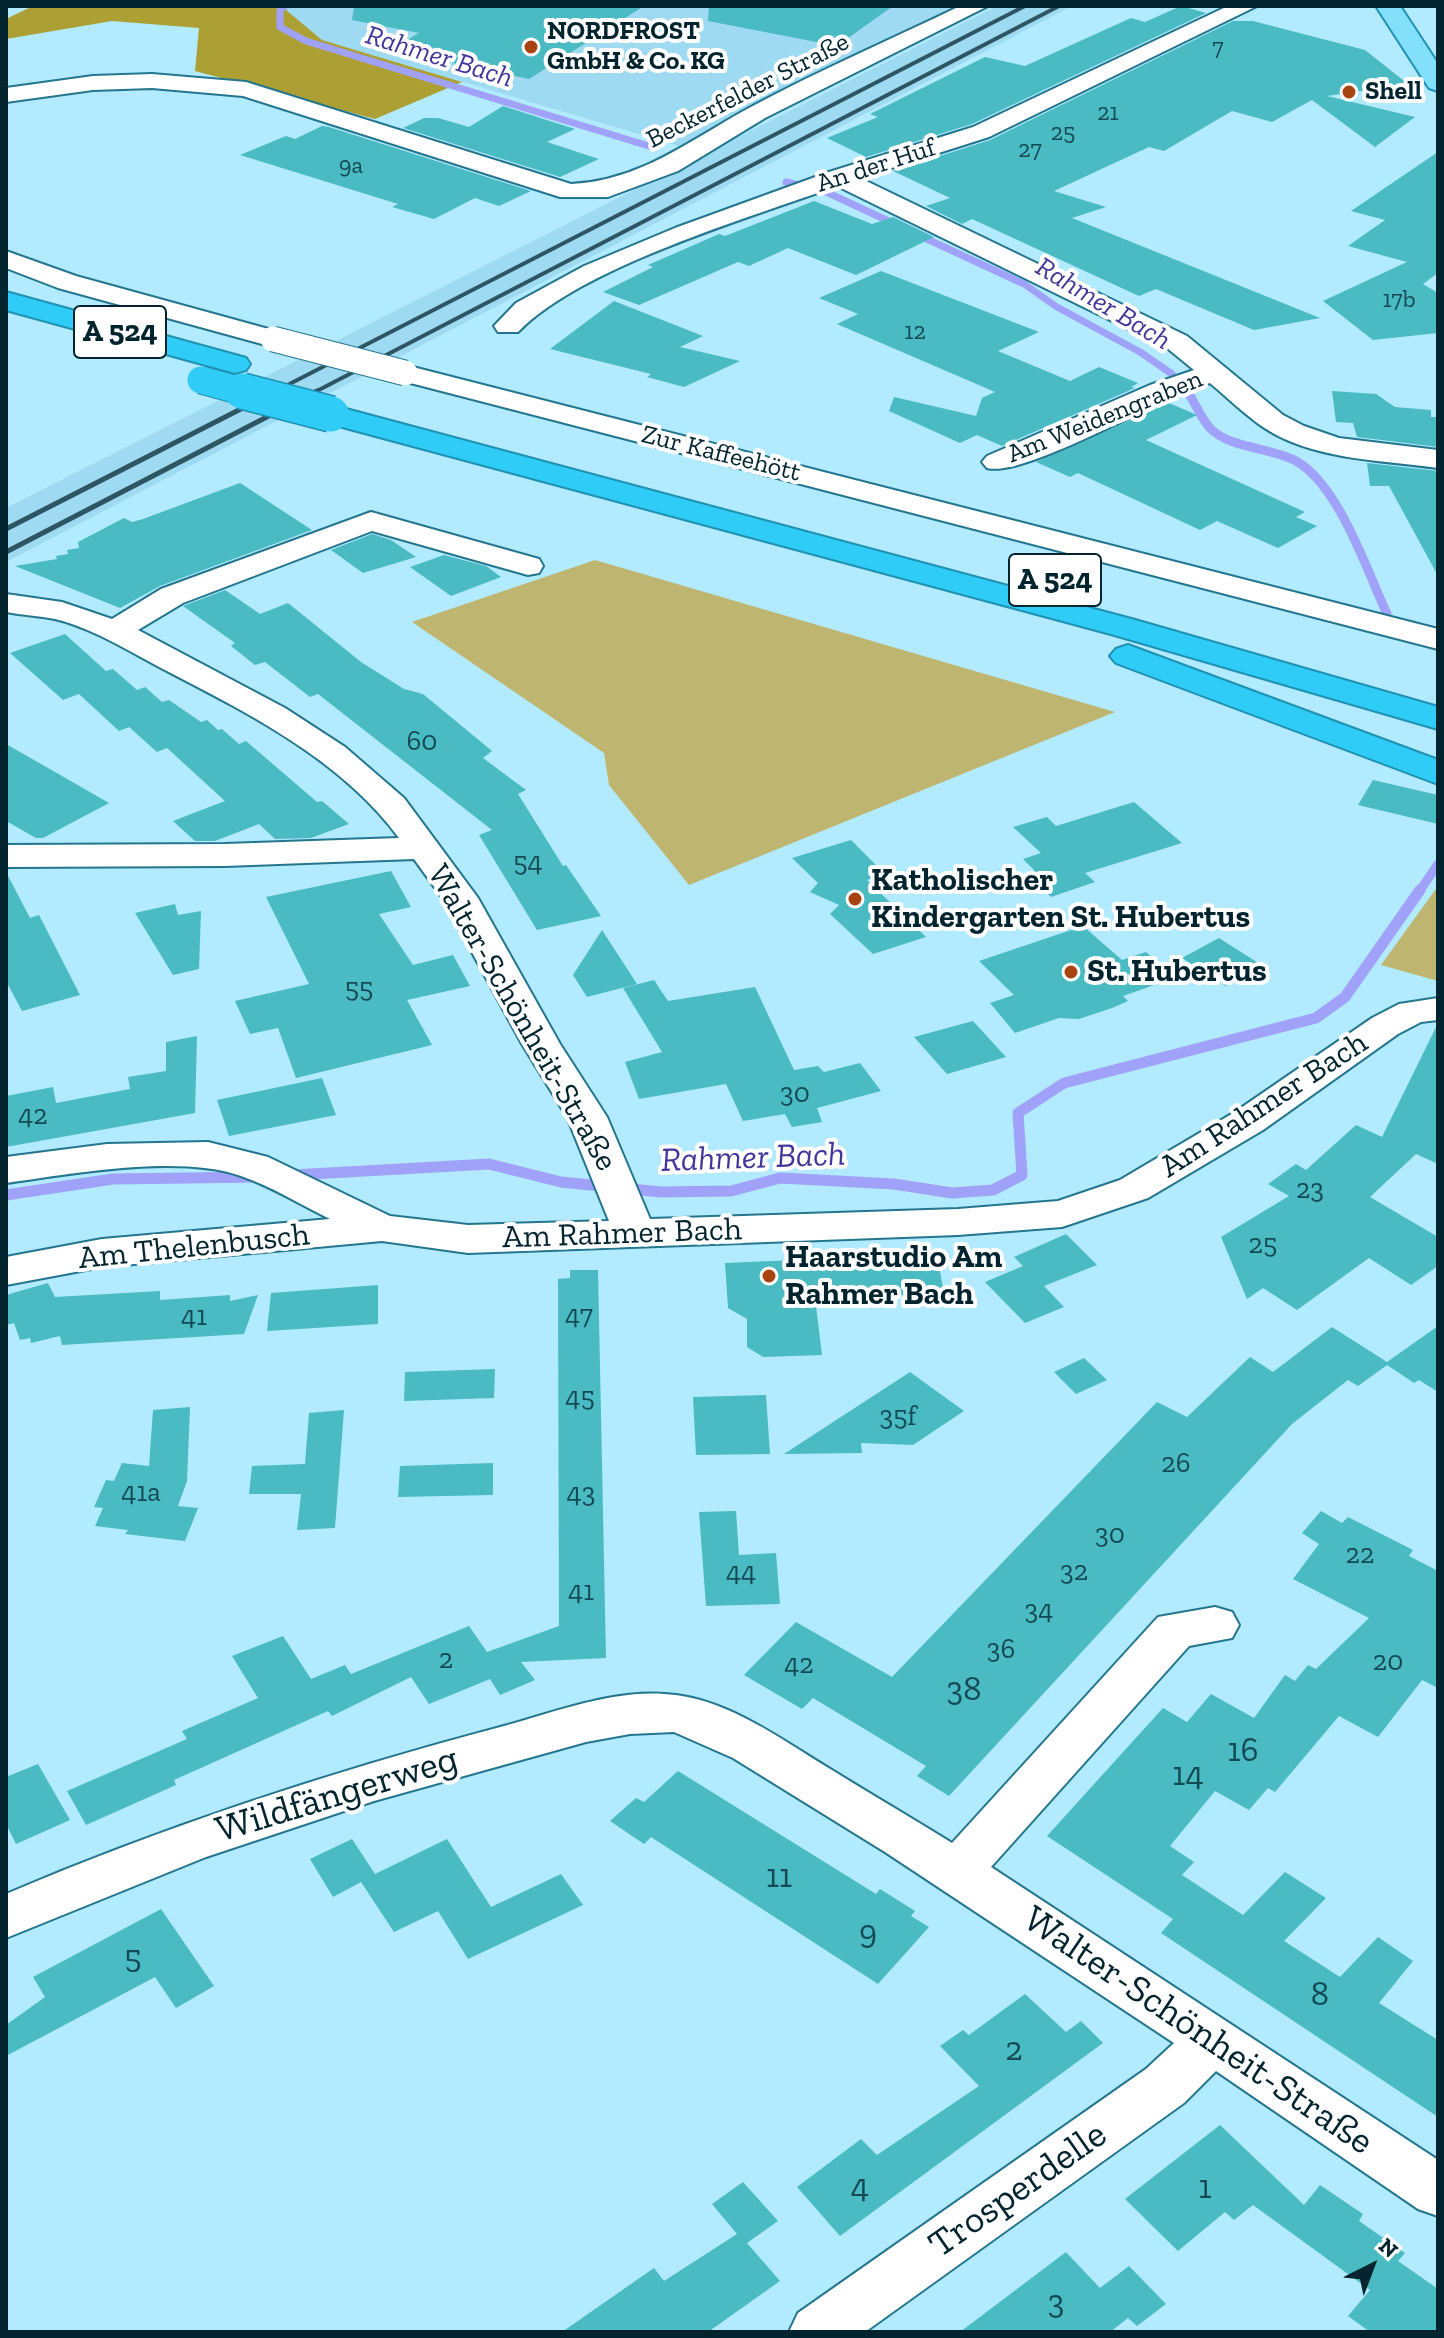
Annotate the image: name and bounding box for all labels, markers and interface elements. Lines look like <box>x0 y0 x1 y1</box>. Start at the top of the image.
place label: NORDFROST GmbH & Co. KG <box>547 16 725 78</box>
water label: Rahmer Bach <box>361 19 517 95</box>
street label: Beckerfelder Straße <box>642 27 854 155</box>
house number: 7 <box>1212 34 1224 62</box>
marker: NORDFROST GmbH & Co. KG <box>522 38 540 56</box>
place label: Shell <box>1365 76 1422 108</box>
marker: Shell <box>1340 83 1358 101</box>
house number: 21 <box>1097 99 1119 127</box>
house number: 25 <box>1051 119 1075 147</box>
street label: An der Huf <box>813 132 939 200</box>
house number: 27 <box>1018 136 1042 164</box>
house number: 9a <box>339 152 363 180</box>
water label: Rahmer Bach <box>1029 250 1177 358</box>
house number: 17b <box>1383 286 1415 314</box>
road number: A 524 <box>74 306 166 358</box>
house number: 12 <box>904 318 926 346</box>
street label: Am Weidengraben <box>1003 364 1207 470</box>
street label: Zur Kaffeehött <box>638 419 804 489</box>
road number: A 524 <box>1009 554 1101 606</box>
house number: 60 <box>407 725 437 759</box>
house number: 54 <box>513 846 543 880</box>
street label: Walter-Schönheit-Straße <box>419 858 625 1178</box>
place label: Katholischer Kindergarten St. Hubertus <box>871 862 1250 937</box>
marker: Katholischer Kindergarten St. Hubertus <box>846 890 864 908</box>
place label: St. Hubertus <box>1087 953 1267 991</box>
marker: St. Hubertus <box>1062 963 1080 981</box>
house number: 55 <box>345 972 373 1006</box>
street label: Am Rahmer Bach <box>1153 1024 1375 1186</box>
house number: 30 <box>780 1077 810 1111</box>
house number: 42 <box>18 1099 48 1133</box>
water label: Rahmer Bach <box>660 1134 846 1182</box>
house number: 23 <box>1296 1173 1324 1207</box>
street label: Am Rahmer Bach <box>502 1211 742 1257</box>
street label: Am Thelenbusch <box>77 1216 311 1278</box>
house number: 25 <box>1249 1228 1277 1262</box>
place label: Haarstudio Am Rahmer Bach <box>785 1239 1002 1314</box>
marker: Haarstudio Am Rahmer Bach <box>760 1267 778 1285</box>
house number: 47 <box>565 1299 593 1333</box>
house number: 41 <box>181 1300 207 1334</box>
house number: 45 <box>565 1381 595 1415</box>
house number: 35f <box>880 1400 916 1434</box>
house number: 26 <box>1161 1447 1191 1481</box>
house number: 41a <box>121 1476 161 1510</box>
house number: 43 <box>567 1477 595 1511</box>
house number: 30 <box>1095 1518 1125 1552</box>
house number: 22 <box>1346 1538 1374 1572</box>
house number: 32 <box>1060 1555 1088 1589</box>
house number: 44 <box>726 1556 756 1590</box>
house number: 41 <box>568 1575 594 1609</box>
house number: 34 <box>1025 1594 1053 1628</box>
house number: 36 <box>987 1633 1015 1667</box>
house number: 2 <box>439 1643 453 1677</box>
house number: 20 <box>1373 1645 1403 1679</box>
house number: 42 <box>784 1648 814 1682</box>
house number: 38 <box>947 1670 981 1710</box>
house number: 16 <box>1227 1731 1259 1771</box>
street label: Wildfängerweg <box>210 1737 464 1853</box>
house number: 14 <box>1172 1755 1204 1795</box>
house number: 11 <box>766 1857 792 1897</box>
street label: Walter-Schönheit-Straße <box>1014 1897 1382 2165</box>
house number: 9 <box>859 1913 877 1953</box>
house number: 5 <box>124 1938 142 1978</box>
house number: 8 <box>1311 1975 1329 2015</box>
house number: 2 <box>1005 2030 1023 2070</box>
street label: Trosperdelle <box>920 2112 1116 2268</box>
house number: 4 <box>851 2167 869 2207</box>
house number: 1 <box>1198 2168 1212 2208</box>
north arrow <box>1332 2226 1412 2306</box>
text: N <box>1373 2232 1404 2263</box>
house number: 3 <box>1048 2283 1064 2323</box>

